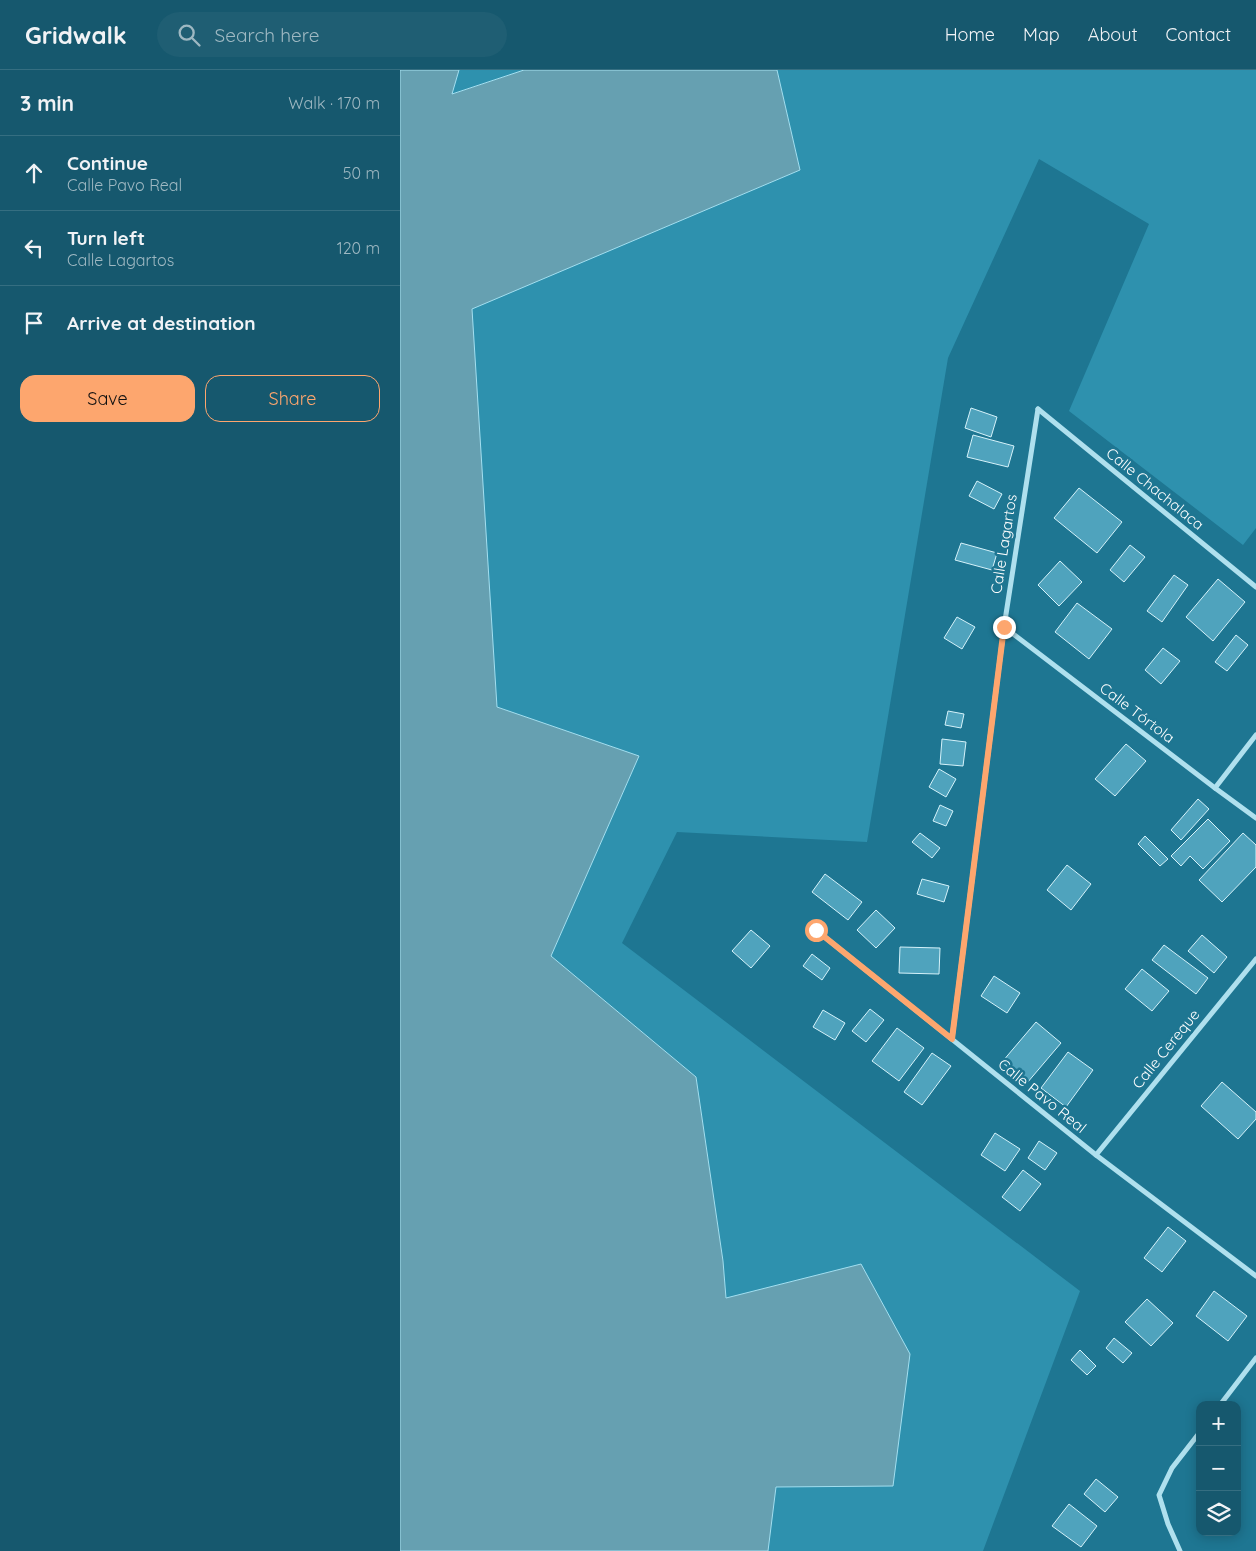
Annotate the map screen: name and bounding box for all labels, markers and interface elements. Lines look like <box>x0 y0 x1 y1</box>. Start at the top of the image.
search box <box>157 12 507 57</box>
text: Gridwalk <box>25 20 127 50</box>
icon: search <box>175 21 203 49</box>
text: Search here <box>215 23 319 47</box>
text: Home <box>945 23 995 46</box>
text: Map <box>1023 23 1060 46</box>
text: About <box>1088 23 1138 46</box>
text: Contact <box>1166 23 1231 46</box>
text: 3 min <box>20 90 74 116</box>
text: Walk · 170 m <box>288 93 380 113</box>
text: Continue <box>67 151 148 175</box>
icon: ahead <box>20 159 48 187</box>
text: 50 m <box>343 163 380 183</box>
text: Calle Pavo Real <box>67 175 182 195</box>
text: Turn left <box>67 226 145 250</box>
icon: left <box>20 234 48 262</box>
text: 120 m <box>337 238 380 258</box>
text: Calle Lagartos <box>67 250 174 270</box>
icon: arrive <box>20 309 48 337</box>
text: Arrive at destination <box>67 311 256 335</box>
button: Save <box>20 375 195 422</box>
button: Share <box>205 375 380 422</box>
street label: Calle Chachalaca <box>1103 443 1208 534</box>
street label: Calle Lagartos <box>986 493 1021 595</box>
route end <box>993 616 1016 639</box>
street label: Calle Tórtola <box>1096 678 1178 747</box>
route start <box>805 919 828 942</box>
street label: Calle Cereque <box>1128 1005 1203 1092</box>
street label: Calle Pavo Real <box>994 1054 1090 1137</box>
map controls <box>1196 1401 1241 1536</box>
button: + <box>1196 1401 1241 1446</box>
button: − <box>1196 1446 1241 1491</box>
button: layers <box>1196 1491 1241 1536</box>

